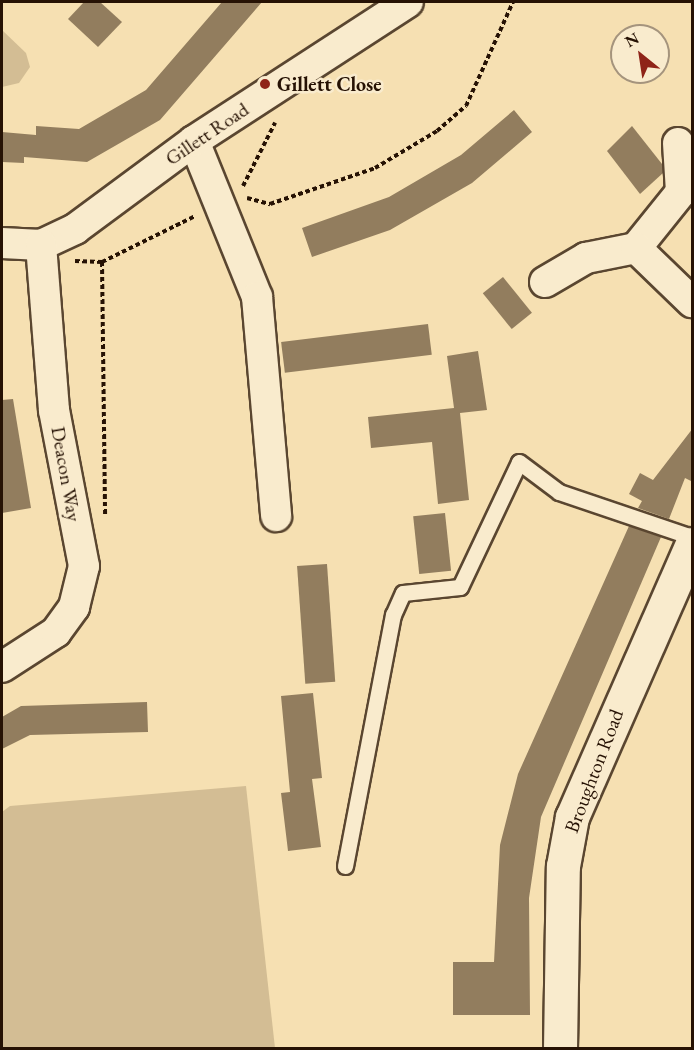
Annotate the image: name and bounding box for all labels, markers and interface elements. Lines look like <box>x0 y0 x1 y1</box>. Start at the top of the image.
north arrow <box>610 24 670 84</box>
text: N <box>621 27 643 52</box>
place label: Gillett Close <box>277 72 382 96</box>
marker: Gillett Close <box>258 77 272 91</box>
street label: Gillett Road <box>161 97 253 171</box>
street label: Deacon Way <box>46 425 86 523</box>
street label: Broughton Road <box>559 706 629 836</box>

